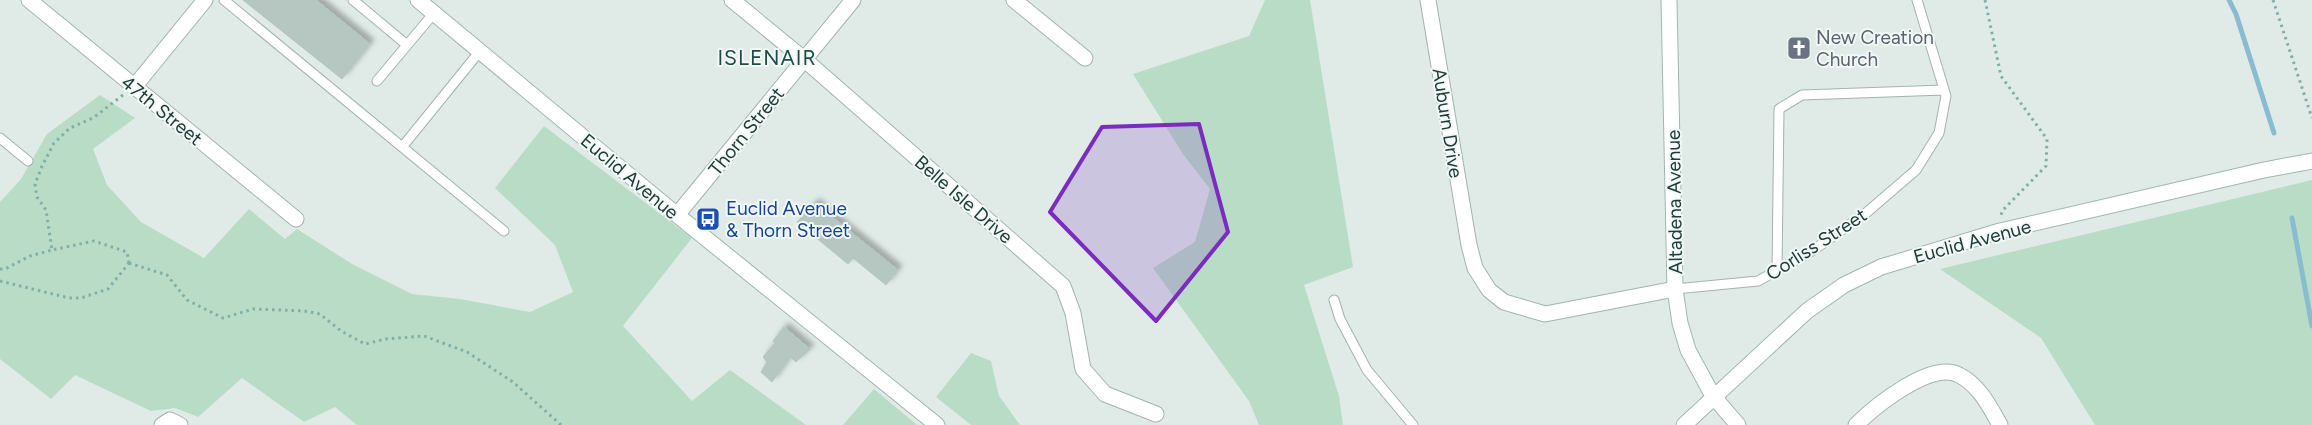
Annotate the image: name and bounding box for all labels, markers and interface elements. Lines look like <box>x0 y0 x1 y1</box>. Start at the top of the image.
place label: New Creation Church <box>1816 26 1934 71</box>
church icon: New Creation Church <box>1786 35 1812 61</box>
district label: ISLENAIR <box>717 45 817 70</box>
street label: Auburn Drive <box>1427 67 1468 180</box>
street label: 47th Street <box>116 71 207 150</box>
street label: Thorn Street <box>704 82 789 180</box>
street label: Euclid Avenue <box>576 129 683 224</box>
street label: Altadena Avenue <box>1662 129 1687 274</box>
street label: Belle Isle Drive <box>910 150 1017 248</box>
place label: Euclid Avenue & Thorn Street <box>726 197 850 242</box>
street label: Corliss Street <box>1762 203 1871 285</box>
bus stop icon: Euclid Avenue & Thorn Street <box>695 206 721 232</box>
street label: Euclid Avenue <box>1911 215 2033 268</box>

